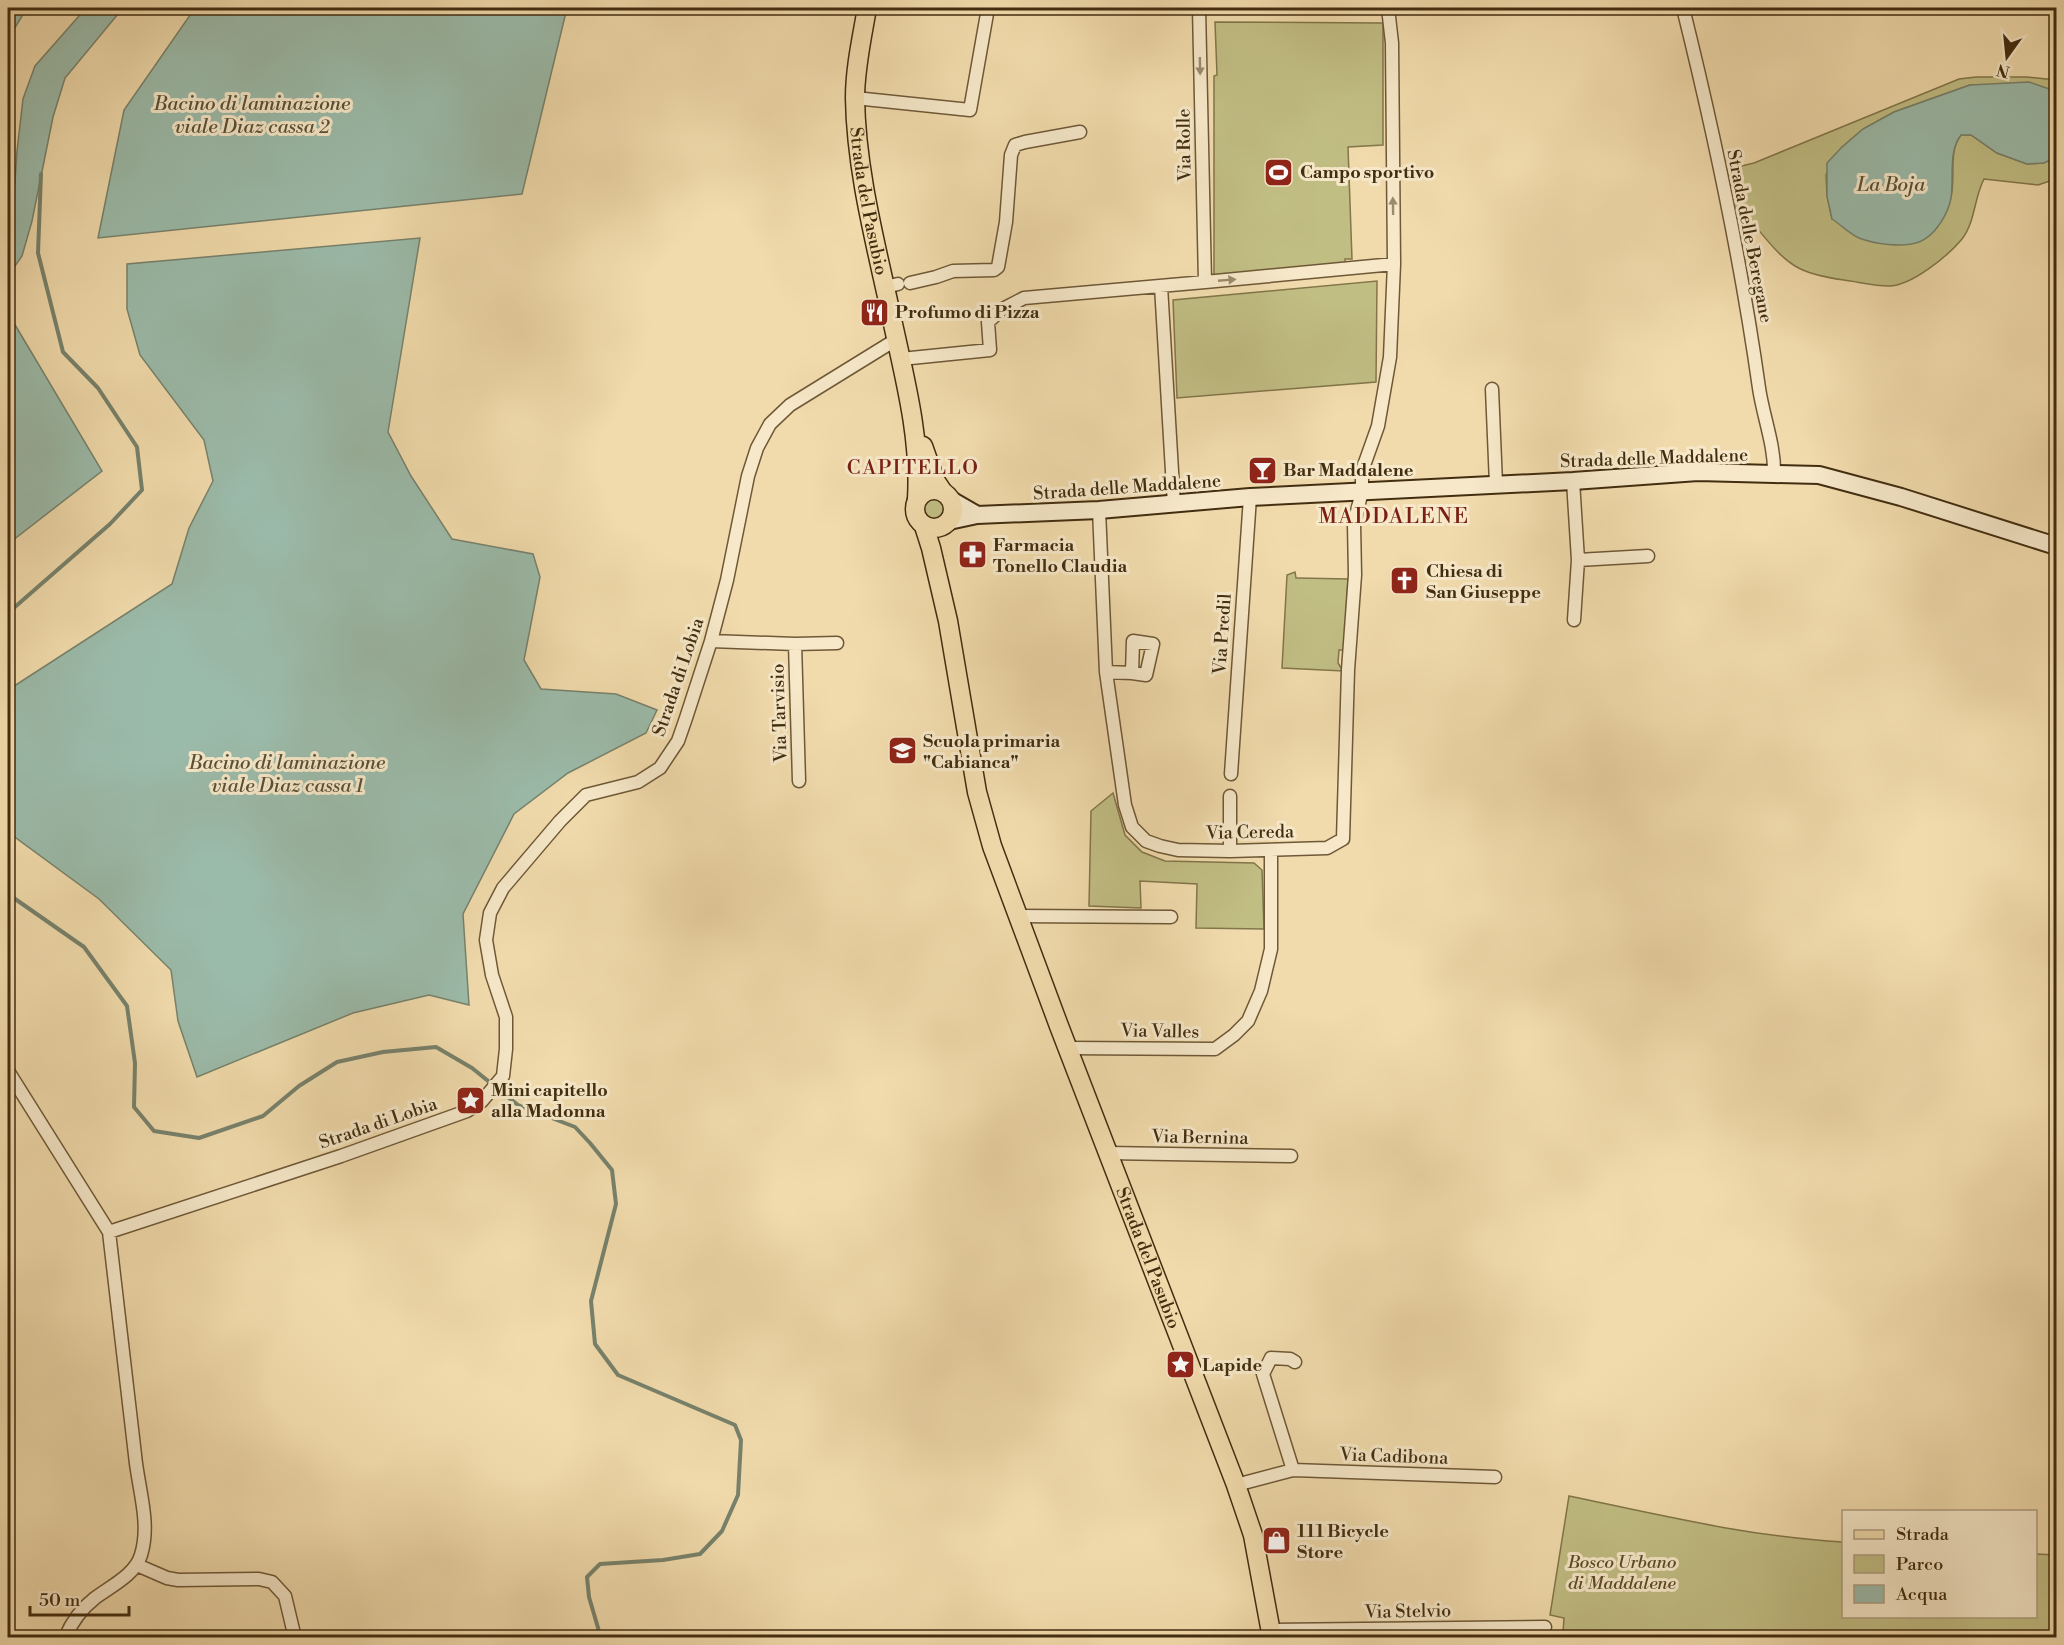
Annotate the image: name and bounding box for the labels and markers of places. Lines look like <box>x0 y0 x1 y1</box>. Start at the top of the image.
sports icon: Campo sportivo <box>1263 156 1295 188</box>
place label: Campo sportivo <box>1300 161 1434 184</box>
restaurant icon: Profumo di Pizza <box>858 296 890 328</box>
place label: Profumo di Pizza <box>895 301 1040 324</box>
bar icon: Bar Maddalene <box>1246 454 1278 486</box>
place label: Bar Maddalene <box>1283 459 1414 482</box>
place label: Farmacia Tonello Claudia <box>993 534 1128 578</box>
pharmacy icon: Farmacia Tonello Claudia <box>956 539 988 571</box>
place label: Chiesa di San Giuseppe <box>1426 560 1541 604</box>
church icon: Chiesa di San Giuseppe <box>1389 565 1421 597</box>
place label: Scuola primaria "Cabianca" <box>923 730 1061 774</box>
school or university icon: Scuola primaria "Cabianca" <box>886 735 918 767</box>
place label: Mini capitello alla Madonna <box>491 1079 608 1123</box>
place icon: Mini capitello alla Madonna <box>454 1084 486 1116</box>
place icon: Lapide <box>1165 1349 1197 1381</box>
place label: Lapide <box>1202 1354 1263 1377</box>
place label: 111 Bicycle Store <box>1297 1520 1389 1564</box>
shop icon: 111 Bicycle Store <box>1260 1525 1292 1557</box>

